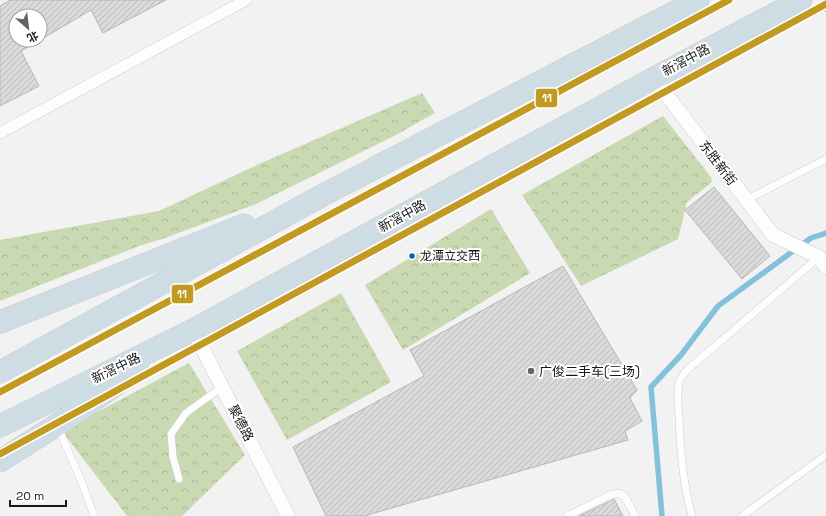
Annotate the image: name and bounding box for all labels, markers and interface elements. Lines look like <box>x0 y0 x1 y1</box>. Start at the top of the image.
north arrow <box>8 8 48 48</box>
text: 北 <box>25 28 41 46</box>
street label: 新滘中路 <box>659 40 713 80</box>
line badge: 11 <box>535 88 558 108</box>
text: 11 <box>542 91 552 105</box>
street label: 东胜新街 <box>696 137 740 189</box>
street label: 新滘中路 <box>375 196 429 236</box>
place label: 龙潭立交西 <box>420 248 480 264</box>
marker: 龙潭立交西 <box>407 251 417 261</box>
line badge: 11 <box>171 284 194 304</box>
text: 11 <box>177 287 187 301</box>
street label: 新滘中路 <box>89 349 143 387</box>
place label: 广俊二手车(三场) <box>539 363 640 380</box>
marker: 广俊二手车(三场) <box>526 366 536 376</box>
street label: 聚德路 <box>225 402 257 444</box>
scale bar <box>10 482 66 508</box>
text: 20 m <box>16 488 44 504</box>

